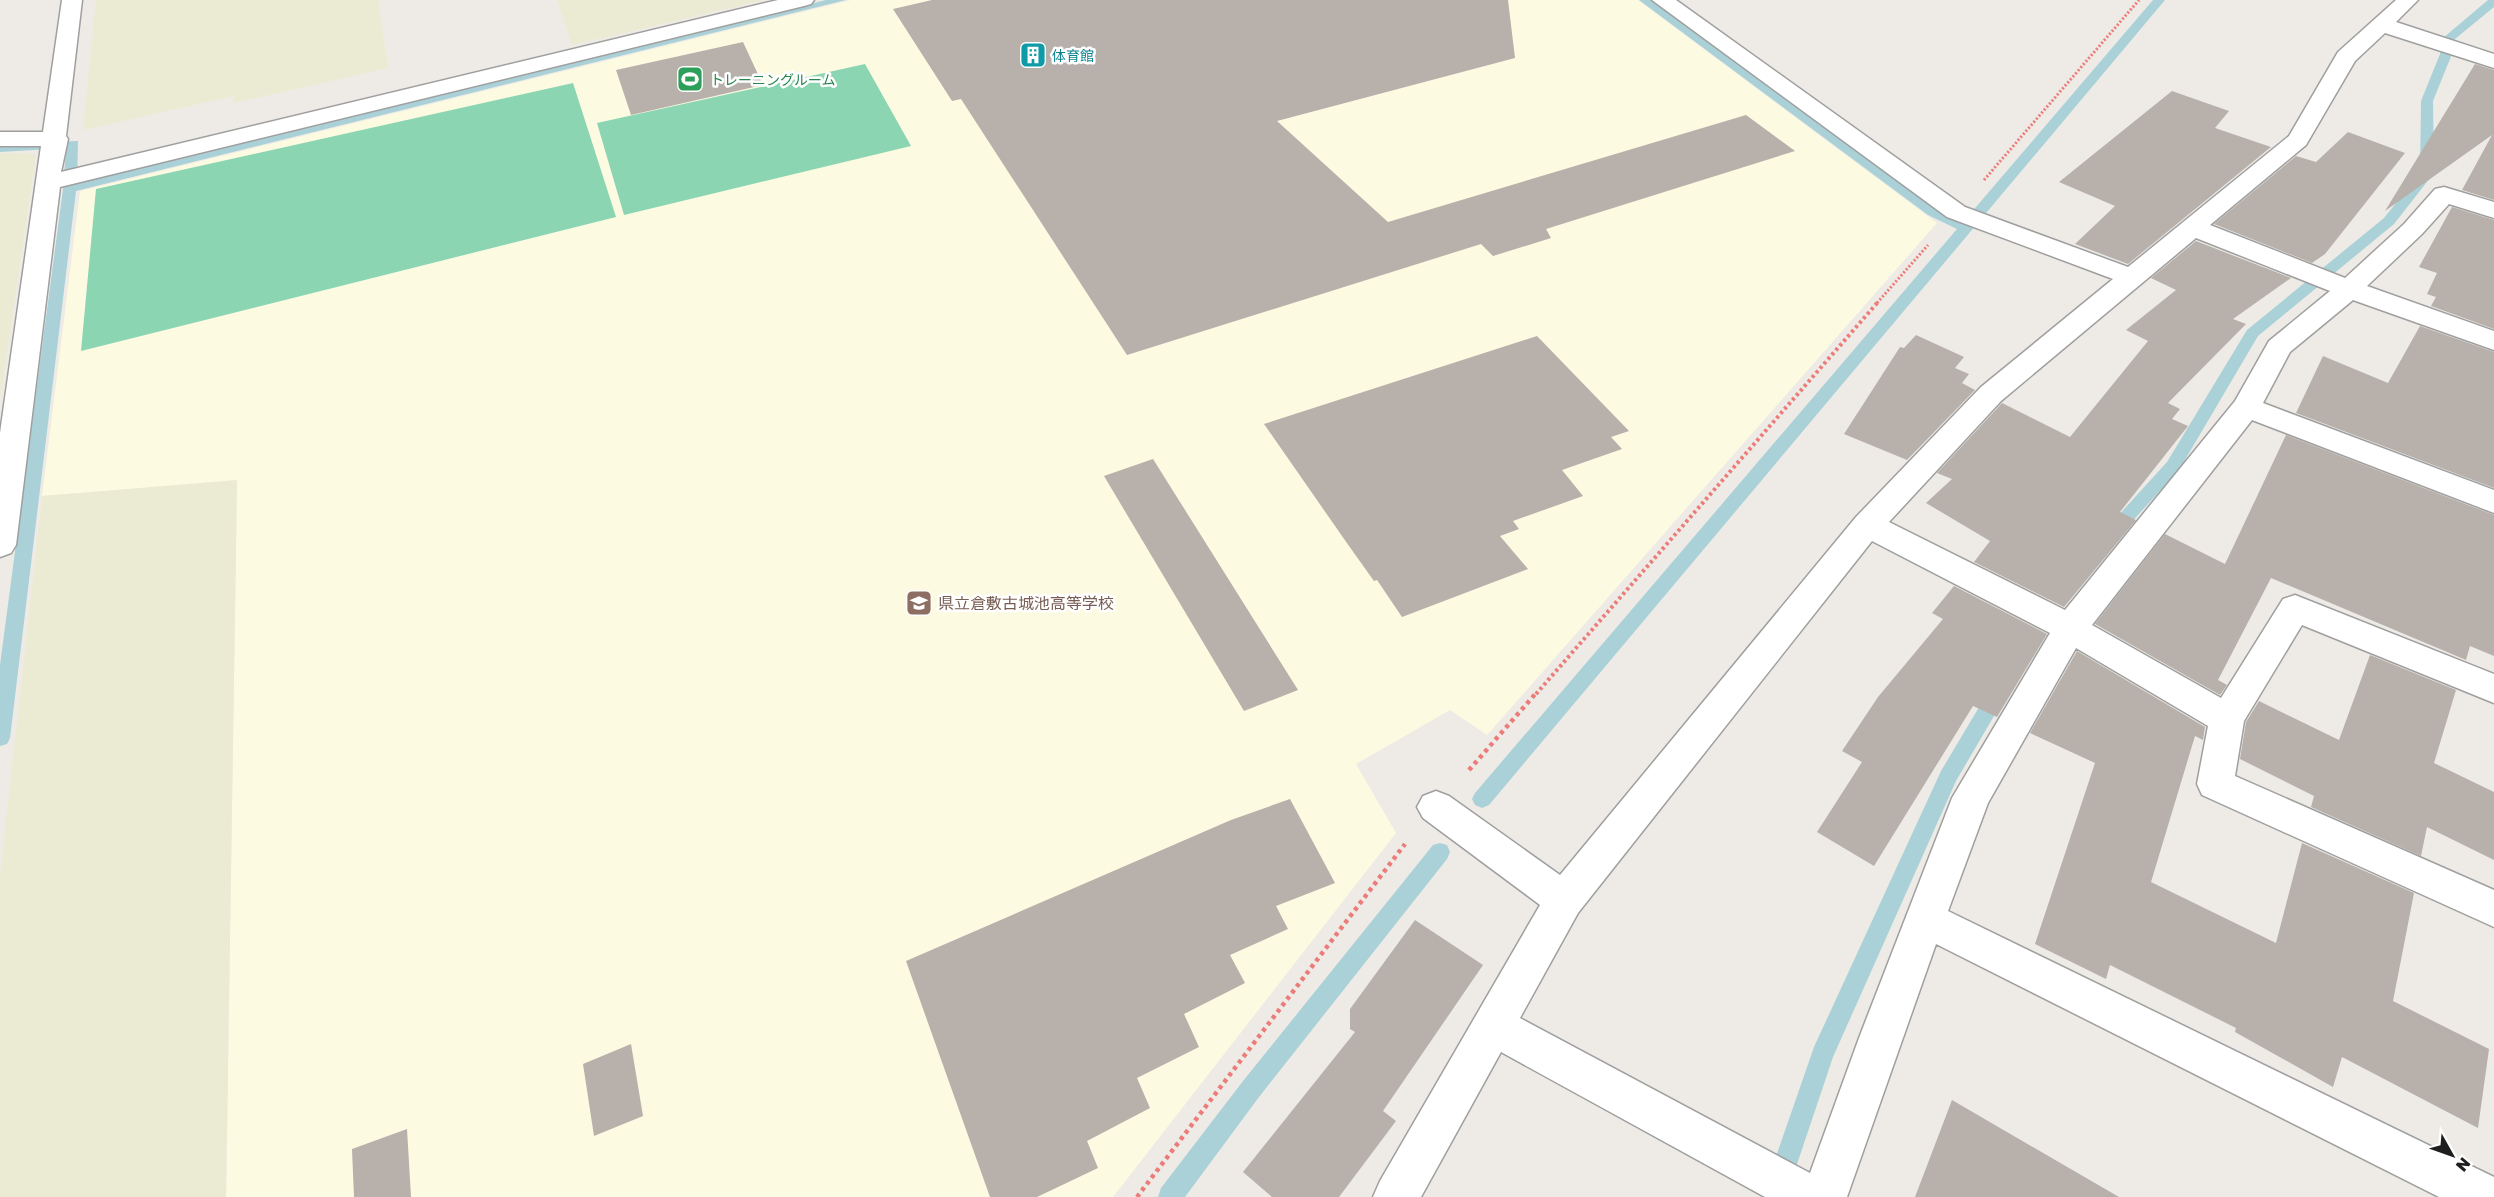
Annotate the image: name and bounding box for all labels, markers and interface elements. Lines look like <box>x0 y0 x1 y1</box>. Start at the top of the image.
building icon: 体育館 <box>1018 40 1048 70</box>
place label: 体育館 <box>1052 47 1094 64</box>
sports icon: トレーニングルーム <box>675 64 705 94</box>
place label: トレーニングルーム <box>710 71 836 88</box>
school or university icon: 県立倉敷古城池高等学校 <box>904 588 934 618</box>
place label: 県立倉敷古城池高等学校 <box>938 593 1114 613</box>
north arrow <box>2422 1125 2482 1185</box>
text: N <box>2452 1154 2475 1176</box>

